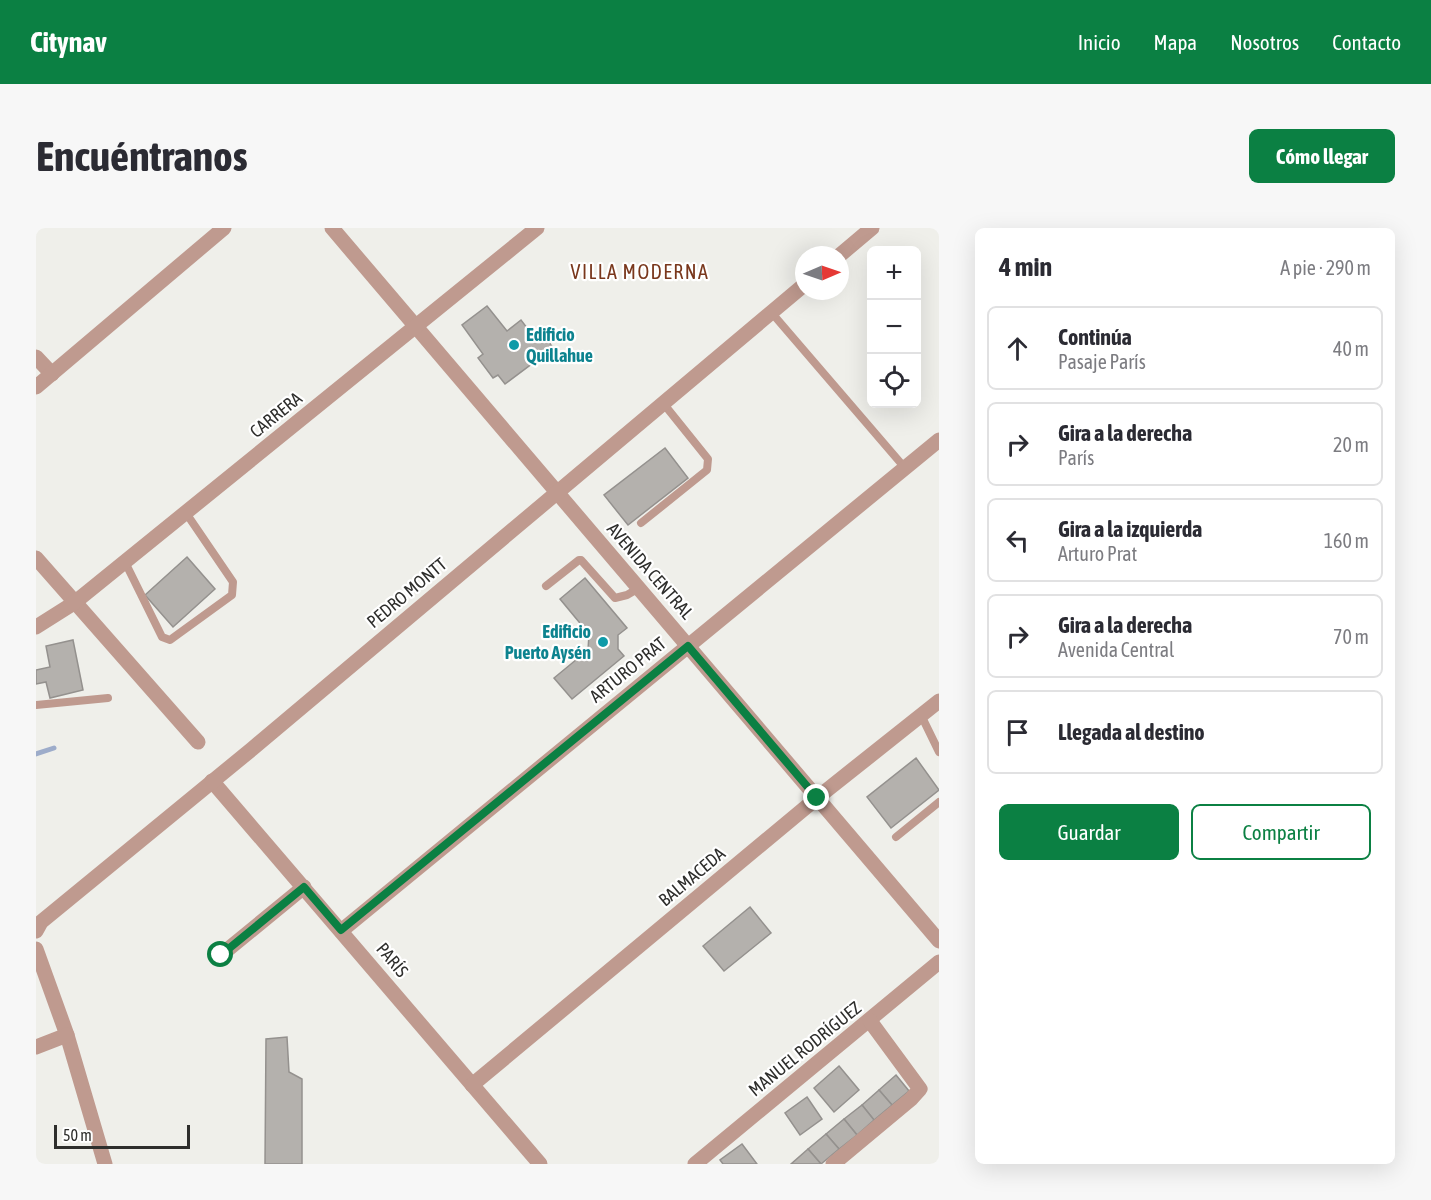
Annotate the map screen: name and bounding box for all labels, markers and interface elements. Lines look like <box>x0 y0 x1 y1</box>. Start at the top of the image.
text: Citynav <box>30 26 107 58</box>
text: Inicio <box>1078 30 1121 54</box>
text: Mapa <box>1154 30 1197 54</box>
text: Nosotros <box>1230 30 1299 54</box>
text: Contacto <box>1332 30 1401 54</box>
button: Cómo llegar <box>1249 129 1395 183</box>
text: Encuéntranos <box>36 132 248 180</box>
north arrow <box>795 246 849 300</box>
map controls <box>867 246 921 408</box>
button: + <box>867 246 921 300</box>
text: 4 min <box>999 252 1052 282</box>
text: A pie · 290 m <box>1280 256 1371 279</box>
district label: VILLA MODERNA <box>571 260 709 283</box>
button: − <box>867 300 921 354</box>
place label: Edificio Quillahue <box>526 324 593 366</box>
text: Continúa <box>1058 324 1132 350</box>
icon: ahead <box>1001 332 1034 365</box>
text: 40 m <box>1333 337 1369 360</box>
marker: Edificio Quillahue <box>507 338 521 352</box>
text: Pasaje París <box>1058 350 1146 373</box>
button: locate <box>867 354 921 408</box>
street label: CARRERA <box>246 387 306 442</box>
text: Gira a la derecha <box>1058 420 1192 446</box>
icon: right <box>1001 428 1034 461</box>
text: 20 m <box>1333 433 1369 456</box>
text: París <box>1058 446 1094 469</box>
text: Gira a la izquierda <box>1058 516 1202 542</box>
street label: AVENIDA CENTRAL <box>603 518 698 623</box>
icon: left <box>1001 524 1034 557</box>
text: 160 m <box>1324 529 1369 552</box>
text: Arturo Prat <box>1058 542 1137 565</box>
street label: PEDRO MONTT <box>363 553 451 632</box>
text: Gira a la derecha <box>1058 612 1192 638</box>
icon: right <box>1001 620 1034 653</box>
place label: Edificio Puerto Aysén <box>505 621 591 663</box>
text: 70 m <box>1333 625 1369 648</box>
street label: ARTURO PRAT <box>585 632 670 707</box>
marker: Edificio Puerto Aysén <box>596 635 610 649</box>
text: Avenida Central <box>1058 638 1174 661</box>
icon: arrive <box>1001 716 1034 749</box>
text: Llegada al destino <box>1058 719 1205 745</box>
route end <box>803 784 829 810</box>
button: Guardar <box>999 804 1179 860</box>
button: Compartir <box>1191 804 1371 860</box>
street label: BALMACEDA <box>654 843 729 910</box>
street label: PARÍS <box>372 938 413 981</box>
route start <box>207 941 233 967</box>
street label: MANUEL RODRÍGUEZ <box>744 997 865 1100</box>
scale bar <box>54 1122 190 1150</box>
text: 50 m <box>63 1126 92 1144</box>

